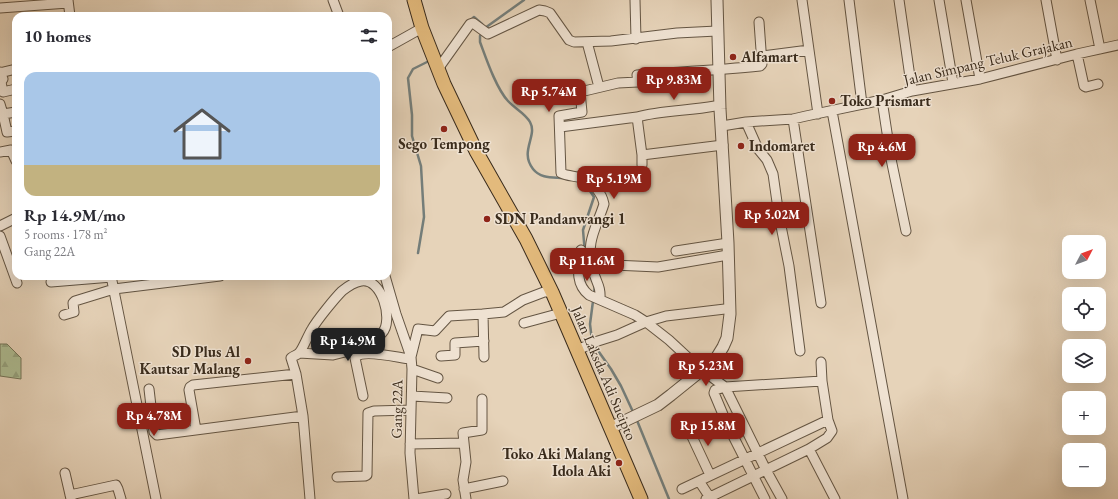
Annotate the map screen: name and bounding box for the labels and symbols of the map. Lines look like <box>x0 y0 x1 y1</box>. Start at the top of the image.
street label: Jalan Simpang Teluk Grajakan <box>900 32 1074 90</box>
place label: Alfamart <box>740 47 799 66</box>
marker: Alfamart <box>728 52 738 62</box>
pin: Rp 9.83M <box>633 67 715 101</box>
pin: Rp 5.74M <box>508 79 590 113</box>
place label: Toko Prismart <box>840 91 931 110</box>
marker: Toko Prismart <box>827 96 837 106</box>
marker: Sego Tempong <box>439 124 449 134</box>
place label: Sego Tempong <box>398 134 490 153</box>
pin: Rp 4.6M <box>845 134 919 168</box>
place label: Indomaret <box>749 136 815 155</box>
marker: Indomaret <box>736 141 746 151</box>
pin: Rp 5.19M <box>573 166 655 200</box>
pin: Rp 5.02M <box>731 202 813 236</box>
place label: SDN Pandanwangi 1 <box>495 209 626 228</box>
marker: SDN Pandanwangi 1 <box>482 214 492 224</box>
north arrow <box>1062 235 1106 279</box>
pin: Rp 11.6M <box>546 248 628 282</box>
street label: Jalan Laksda Adi Sucipto <box>567 301 641 443</box>
pin: Rp 14.9M <box>307 328 389 362</box>
place label: SD Plus Al Kautsar Malang <box>139 342 241 378</box>
pin: Rp 5.23M <box>665 353 747 387</box>
marker: SD Plus Al Kautsar Malang <box>243 356 253 366</box>
street label: Gang 22A <box>386 379 407 439</box>
pin: Rp 4.78M <box>113 403 195 437</box>
pin: Rp 15.8M <box>667 413 749 447</box>
place label: Toko Aki Malang Idola Aki <box>502 444 612 480</box>
marker: Toko Aki Malang Idola Aki <box>614 458 624 468</box>

